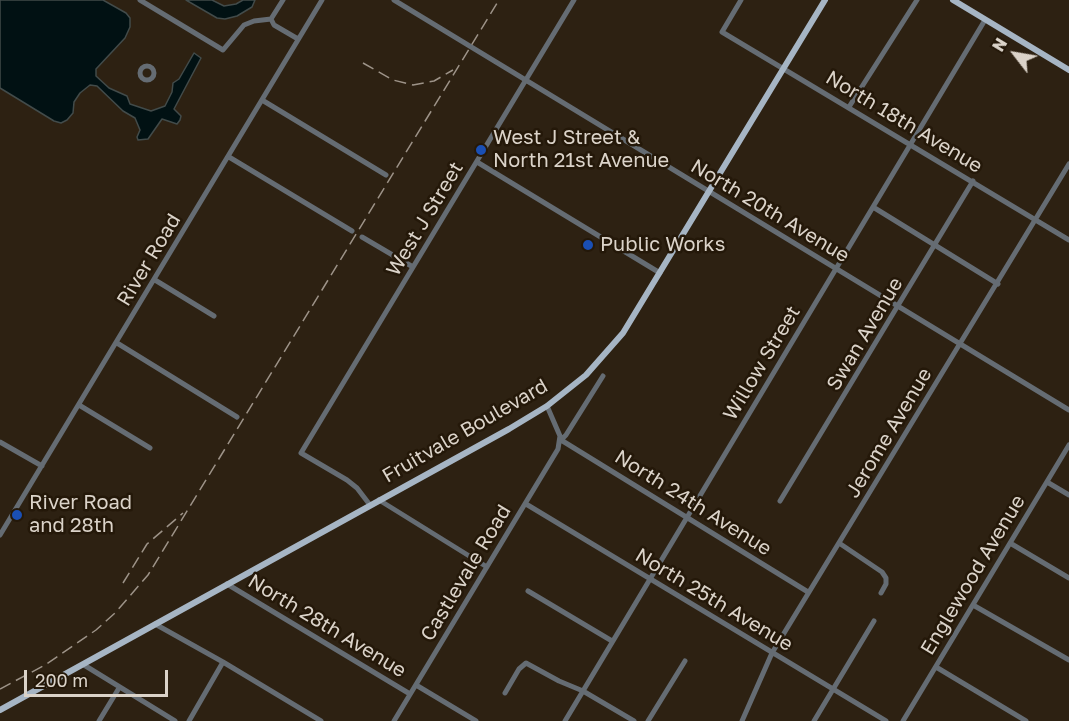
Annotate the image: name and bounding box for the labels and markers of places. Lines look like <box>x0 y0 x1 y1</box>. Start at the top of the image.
place label: West J Street & North 21st Avenue <box>493 126 669 173</box>
marker: West J Street & North 21st Avenue <box>474 143 488 157</box>
place label: Public Works <box>600 233 725 257</box>
marker: Public Works <box>581 238 595 252</box>
place label: River Road and 28th <box>29 491 132 538</box>
marker: River Road and 28th <box>10 508 24 522</box>

